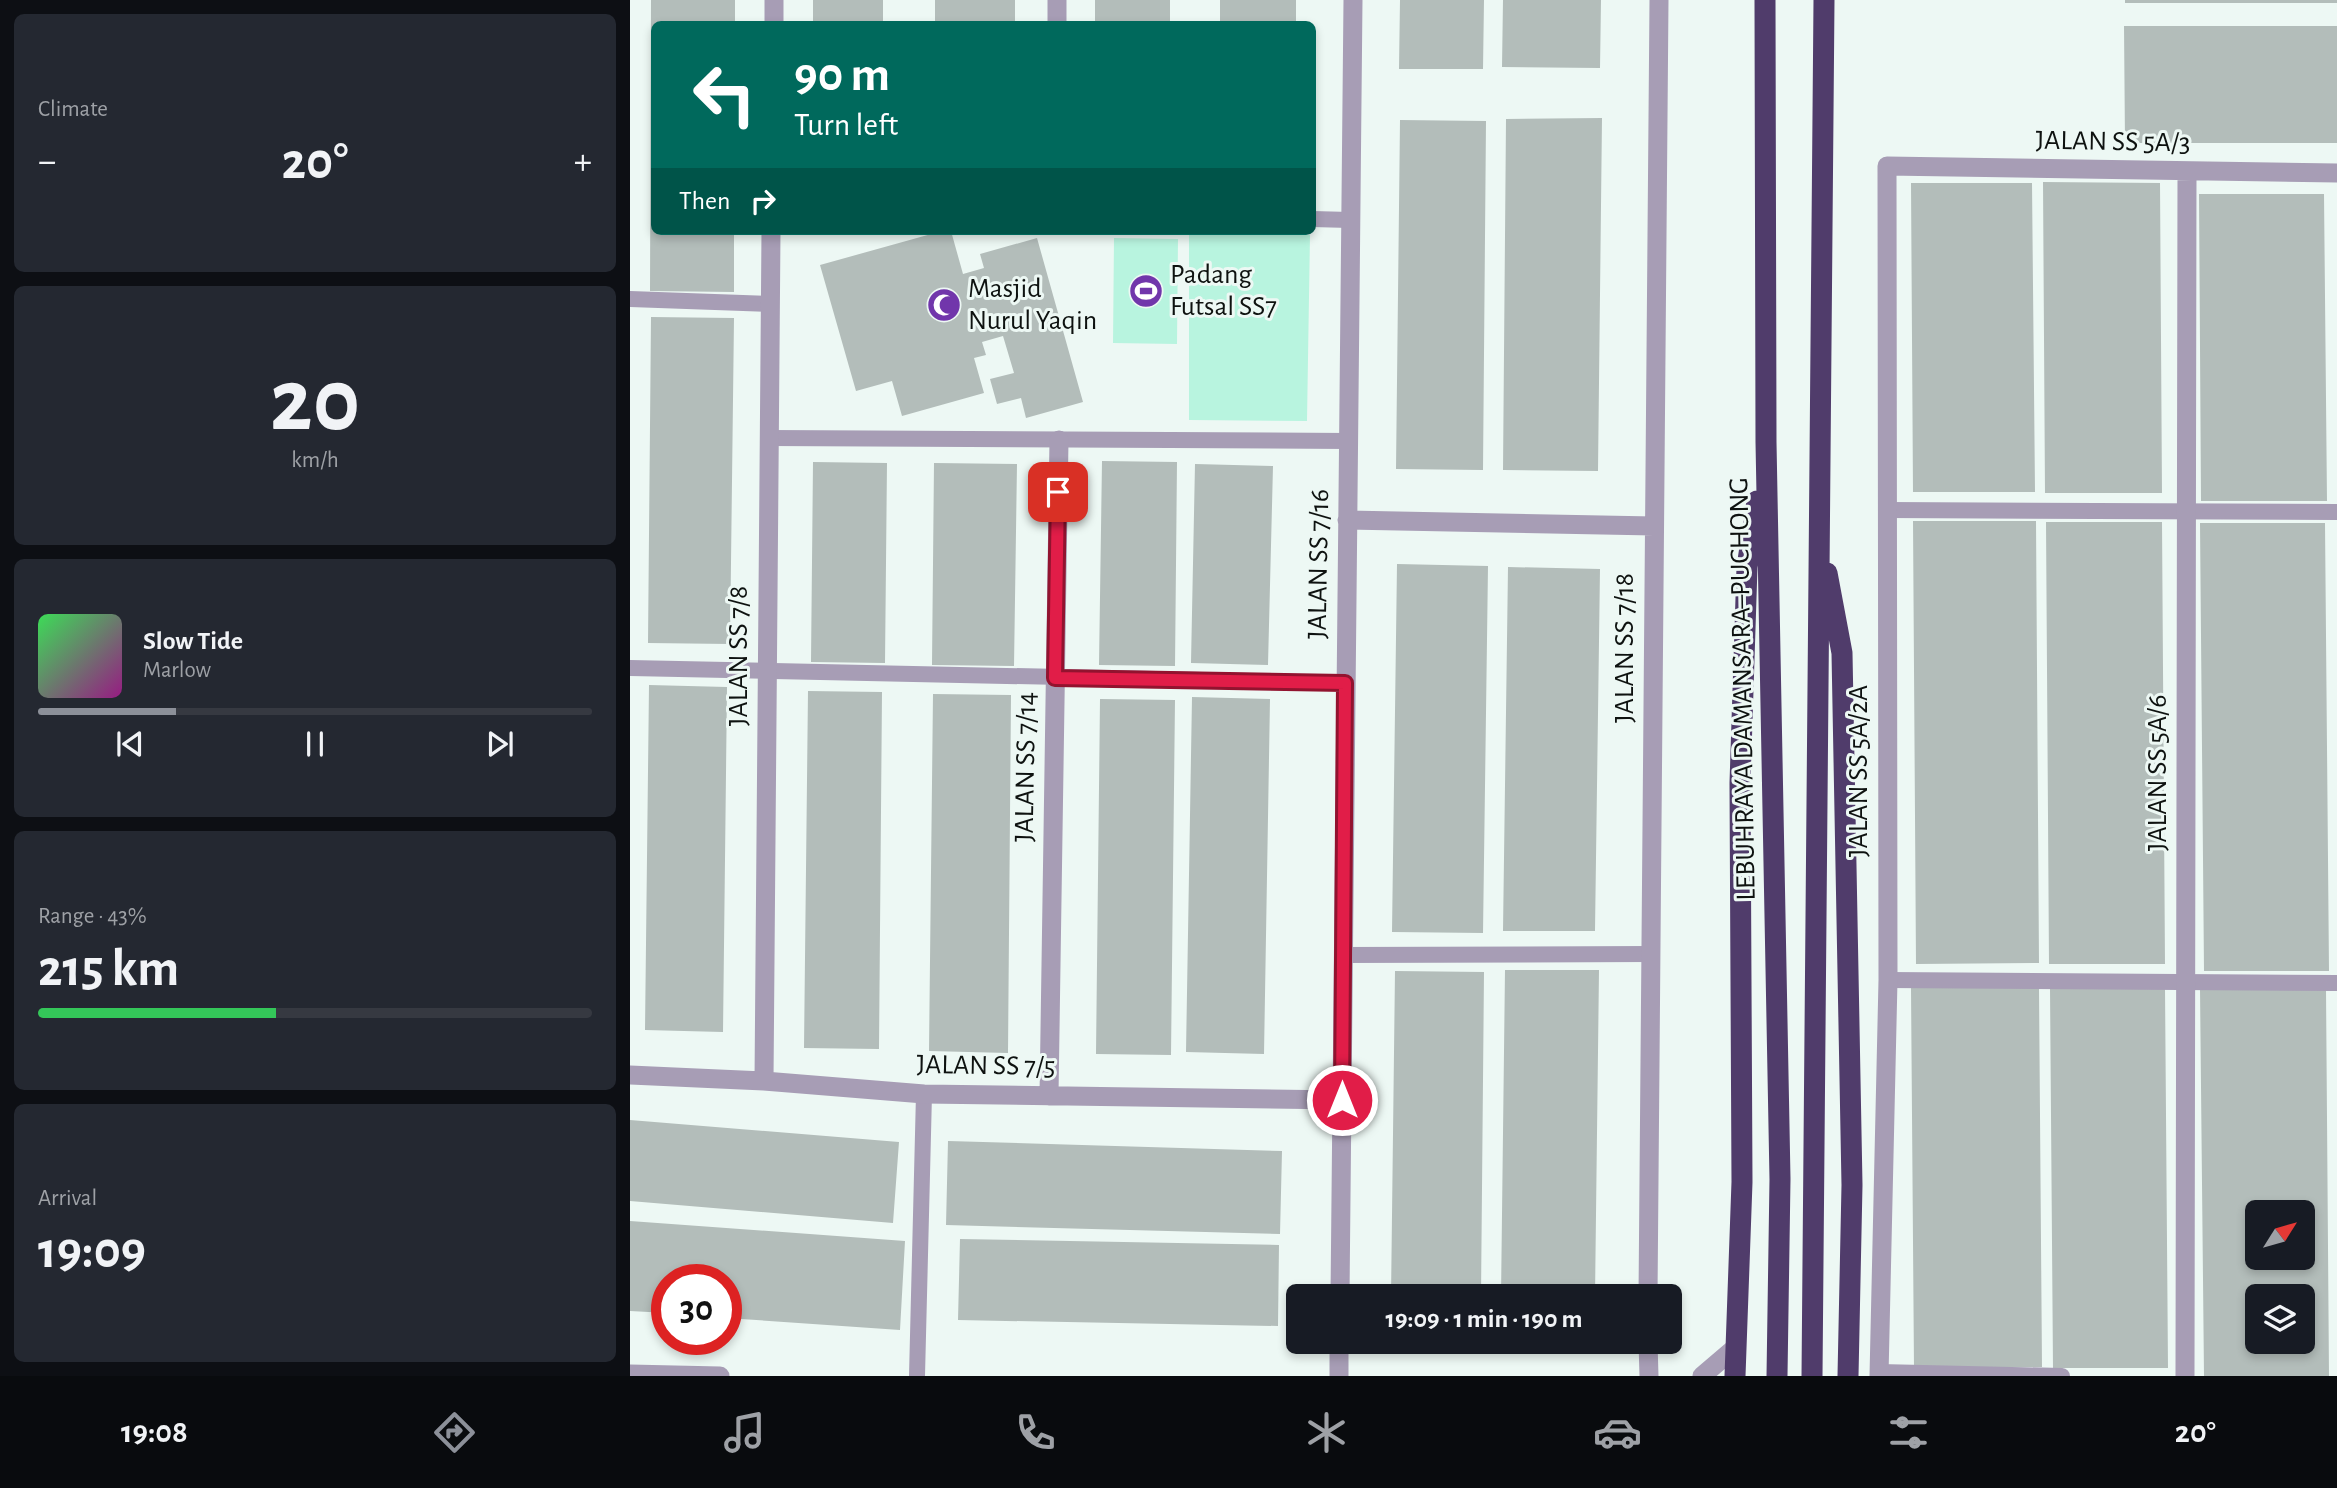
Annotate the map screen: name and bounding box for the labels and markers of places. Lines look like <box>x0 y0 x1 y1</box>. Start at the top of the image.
place label: Padang Futsal SS7 <box>1170 261 1277 321</box>
sports icon: Padang Futsal SS7 <box>1127 272 1165 310</box>
place label: Masjid Nurul Yaqin <box>968 275 1097 335</box>
mosque icon: Masjid Nurul Yaqin <box>925 286 963 324</box>
pin <box>1028 462 1088 522</box>

